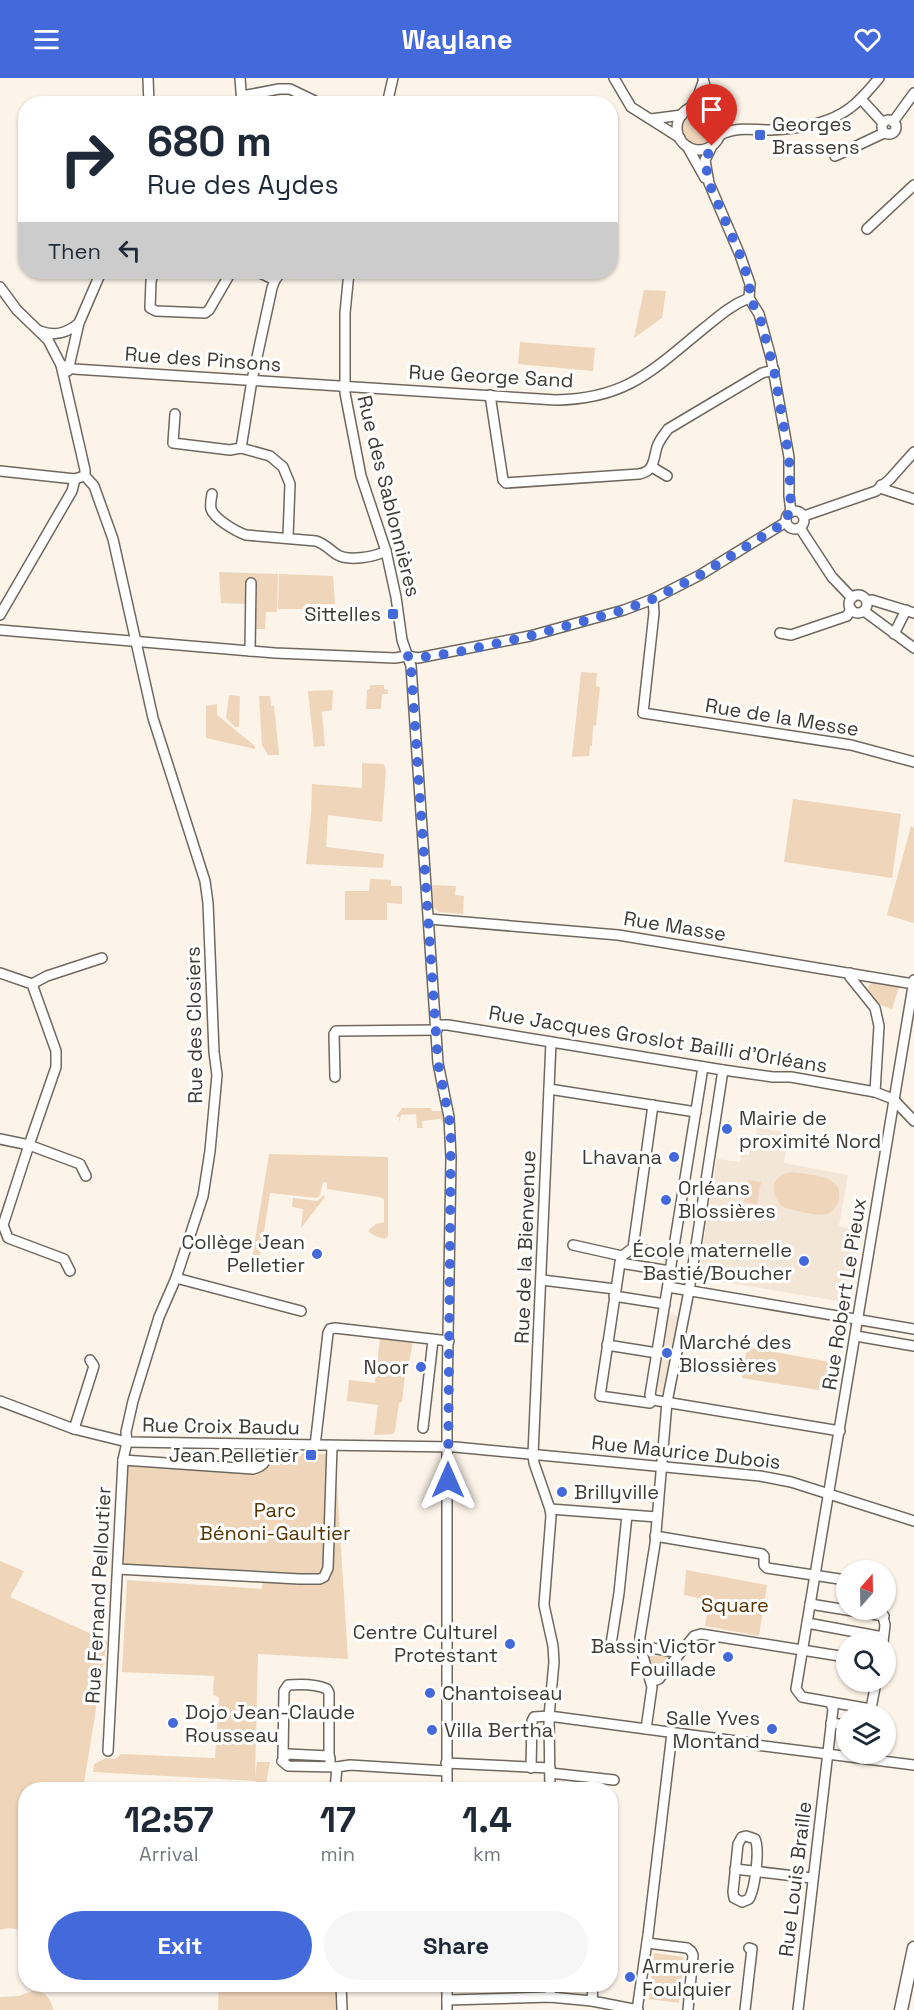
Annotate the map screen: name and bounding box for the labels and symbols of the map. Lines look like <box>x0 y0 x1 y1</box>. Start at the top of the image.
pin <box>686 84 737 146</box>
place label: Georges Brassens <box>772 111 860 160</box>
marker: Georges Brassens <box>753 128 767 142</box>
street label: Rue des Pinsons <box>124 341 282 377</box>
street label: Rue George Sand <box>408 359 574 393</box>
street label: Rue des Sablonnières <box>351 392 427 600</box>
place label: Sittelles <box>304 601 381 627</box>
marker: Sittelles <box>386 607 400 621</box>
street label: Rue de la Messe <box>703 692 861 742</box>
street label: Rue Masse <box>622 905 728 947</box>
street label: Rue des Closiers <box>180 946 208 1104</box>
street label: Rue Jacques Groslot Bailli d'Orléans <box>487 999 829 1079</box>
place label: Mairie de proximité Nord <box>739 1105 881 1154</box>
marker: Mairie de proximité Nord <box>720 1122 734 1136</box>
place label: Lhavana <box>582 1144 662 1170</box>
street label: Rue de la Bienvenue <box>509 1150 541 1344</box>
marker: Lhavana <box>667 1150 681 1164</box>
place label: Orléans Blossières <box>678 1175 776 1224</box>
marker: Orléans Blossières <box>659 1193 673 1207</box>
street label: Rue Robert Le Pieux <box>816 1196 872 1392</box>
place label: Collège Jean Pelletier <box>181 1229 305 1278</box>
place label: École maternelle Bastié/Boucher <box>633 1237 792 1286</box>
marker: Collège Jean Pelletier <box>310 1247 324 1261</box>
marker: École maternelle Bastié/Boucher <box>797 1254 811 1268</box>
place label: Marché des Blossières <box>679 1329 791 1378</box>
marker: Marché des Blossières <box>660 1346 674 1360</box>
place label: Noor <box>363 1354 409 1380</box>
marker: Noor <box>414 1360 428 1374</box>
street label: Rue Croix Baudu <box>142 1412 300 1440</box>
street label: Rue Maurice Dubois <box>590 1429 782 1475</box>
place label: Jean Pelletier <box>169 1442 299 1468</box>
marker: Jean Pelletier <box>304 1448 318 1462</box>
position arrow <box>416 1448 480 1512</box>
place label: Brillyville <box>574 1479 659 1505</box>
marker: Brillyville <box>555 1485 569 1499</box>
street label: Rue Fernand Pelloutier <box>79 1486 117 1704</box>
park label: Parc Bénoni-Gaultier <box>199 1497 351 1546</box>
north arrow <box>836 1560 896 1620</box>
park label: Square <box>701 1592 769 1618</box>
place label: Centre Culturel Protestant <box>353 1619 498 1668</box>
place label: Bassin Victor Fouillade <box>591 1633 716 1682</box>
marker: Centre Culturel Protestant <box>503 1637 517 1651</box>
marker: Bassin Victor Fouillade <box>721 1650 735 1664</box>
place label: Chantoiseau <box>442 1680 563 1706</box>
marker: Chantoiseau <box>423 1686 437 1700</box>
place label: Dojo Jean-Claude Rousseau <box>185 1699 355 1748</box>
place label: Salle Yves Montand <box>666 1705 760 1754</box>
marker: Dojo Jean-Claude Rousseau <box>166 1716 180 1730</box>
place label: Villa Bertha <box>444 1717 553 1743</box>
marker: Salle Yves Montand <box>765 1722 779 1736</box>
marker: Villa Bertha <box>425 1723 439 1737</box>
street label: Rue Louis Braille <box>773 1800 817 1958</box>
place label: Armurerie Foulquier <box>642 1953 735 2002</box>
marker: Armurerie Foulquier <box>623 1970 637 1984</box>

